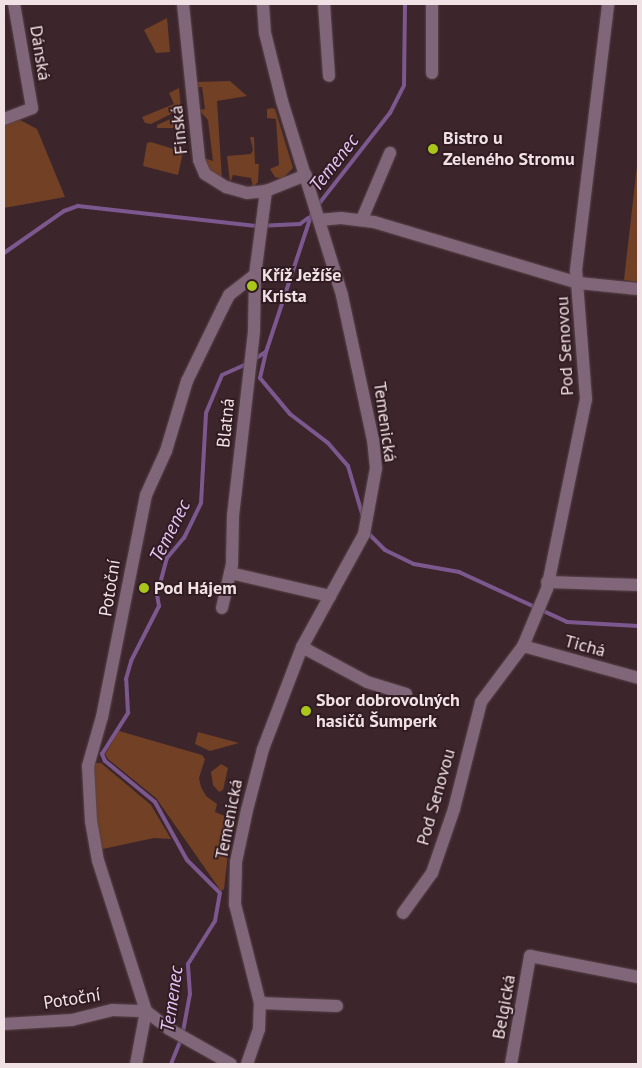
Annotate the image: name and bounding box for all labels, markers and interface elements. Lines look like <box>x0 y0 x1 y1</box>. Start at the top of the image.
street label: Dánská <box>25 24 55 82</box>
street label: Finská <box>166 104 192 156</box>
place label: Bistro u Zeleného Stromu <box>443 128 575 170</box>
water label: Temenec <box>304 130 364 196</box>
marker: Bistro u Zeleného Stromu <box>427 143 439 155</box>
place label: Kříž Ježíše Krista <box>262 265 342 308</box>
marker: Kříž Ježíše Krista <box>246 280 258 292</box>
street label: Pod Senovou <box>552 296 578 396</box>
street label: Temenická <box>369 380 401 464</box>
street label: Blatná <box>213 397 239 449</box>
water label: Temenec <box>145 496 195 566</box>
street label: Potoční <box>95 558 125 618</box>
place label: Pod Hájem <box>154 577 237 599</box>
marker: Pod Hájem <box>138 582 150 594</box>
street label: Tichá <box>562 630 608 662</box>
place label: Sbor dobrovolných hasičů Šumperk <box>316 690 460 732</box>
marker: Sbor dobrovolných hasičů Šumperk <box>300 705 312 717</box>
street label: Pod Senovou <box>412 746 460 848</box>
street label: Temenická <box>211 777 247 861</box>
water label: Temenec <box>156 964 188 1034</box>
street label: Belgická <box>488 973 520 1041</box>
street label: Potoční <box>42 984 102 1014</box>

